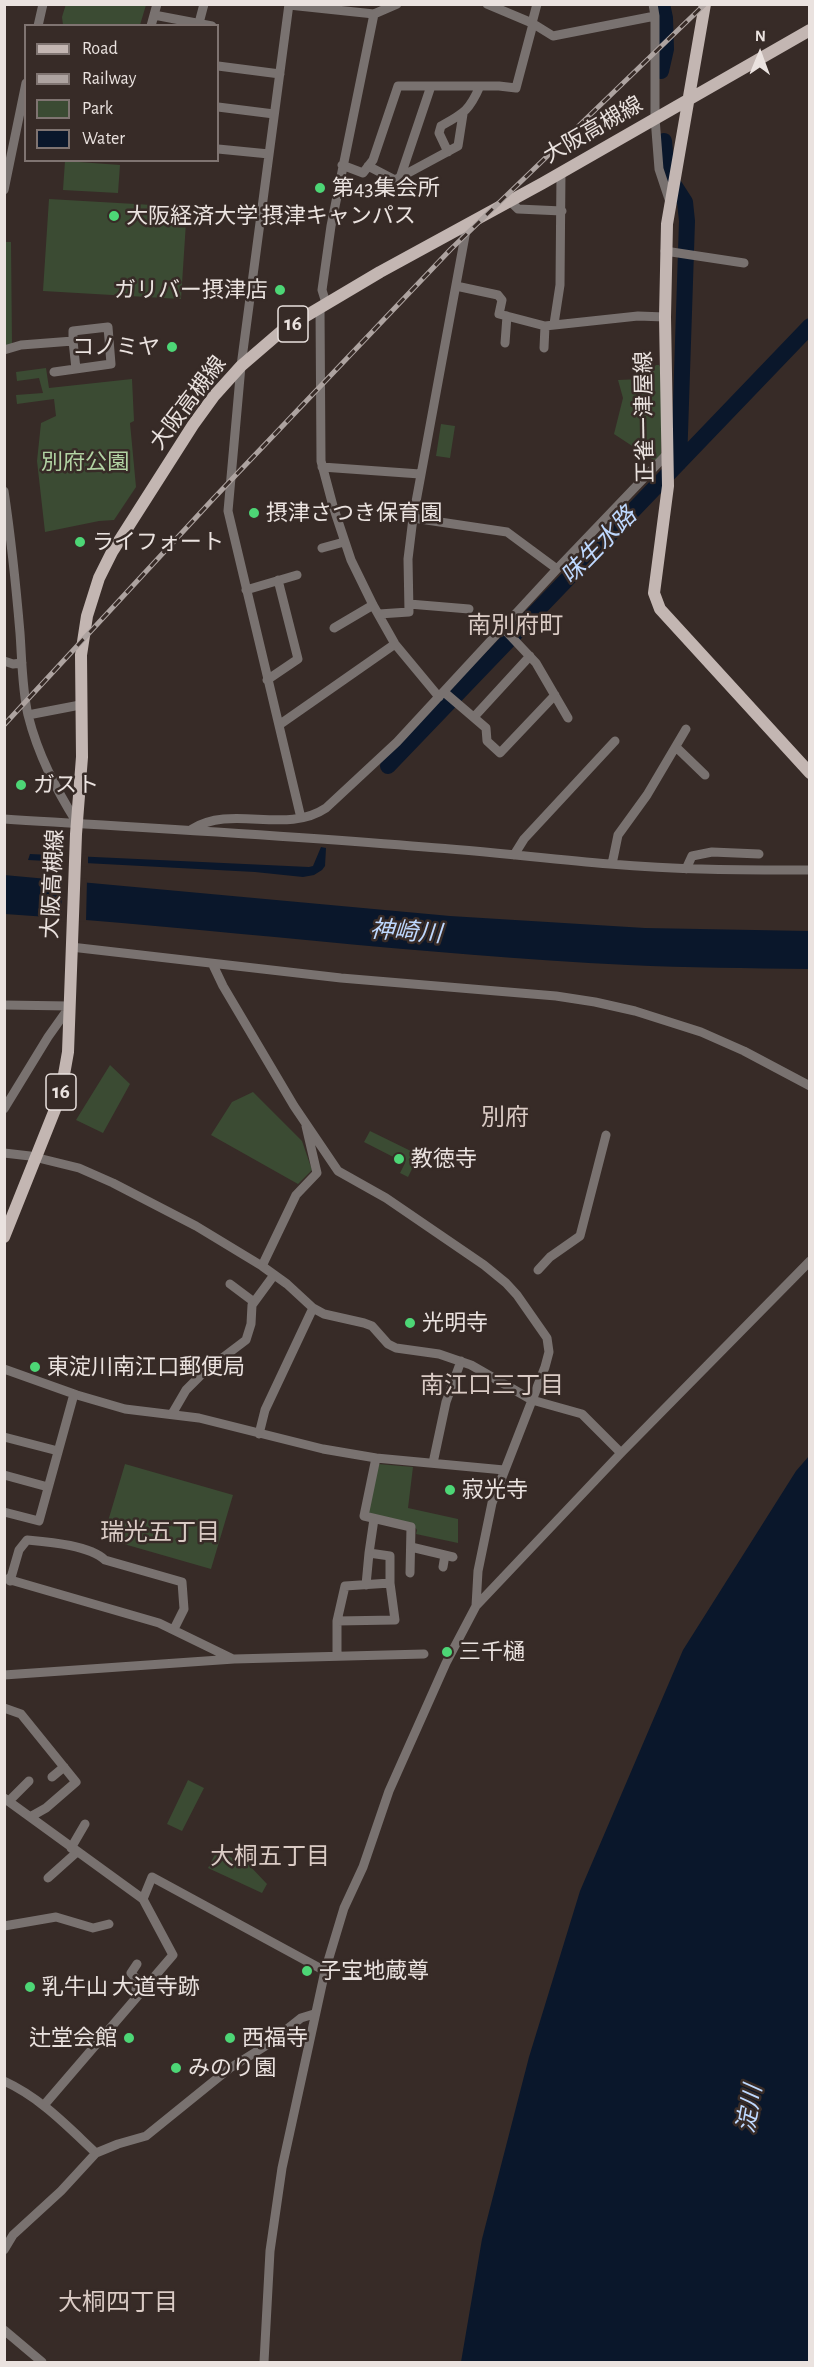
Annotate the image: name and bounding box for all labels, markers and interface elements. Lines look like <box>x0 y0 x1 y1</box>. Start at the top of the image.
legend <box>24 24 219 162</box>
north arrow <box>730 24 790 84</box>
text: N <box>755 28 766 44</box>
text: Road <box>82 40 118 58</box>
text: Railway <box>82 70 136 88</box>
street label: 大阪高槻線 <box>539 91 647 169</box>
text: Park <box>82 100 113 118</box>
text: Water <box>82 130 125 148</box>
place label: 第43集会所 <box>332 175 440 201</box>
marker: 第43集会所 <box>313 181 327 195</box>
place label: 大阪経済大学 摂津キャンパス <box>126 203 416 229</box>
marker: 大阪経済大学 摂津キャンパス <box>107 209 121 223</box>
place label: ガリバー摂津店 <box>114 277 268 303</box>
marker: ガリバー摂津店 <box>273 283 287 297</box>
road number: 16 <box>278 306 308 342</box>
place label: コノミヤ <box>72 334 160 360</box>
marker: コノミヤ <box>165 340 179 354</box>
street label: 大阪高槻線 <box>144 351 232 455</box>
street label: 正雀一津屋線 <box>631 351 659 483</box>
park label: 別府公園 <box>41 449 129 475</box>
place label: 摂津さつき保育園 <box>266 500 442 526</box>
water label: 味生水路 <box>555 501 643 591</box>
marker: 摂津さつき保育園 <box>247 506 261 520</box>
place label: ライフォート <box>92 529 224 555</box>
marker: ライフォート <box>73 535 87 549</box>
district label: 南別府町 <box>467 612 563 640</box>
place label: ガスト <box>33 772 99 798</box>
marker: ガスト <box>14 778 28 792</box>
street label: 大阪高槻線 <box>37 828 69 940</box>
water label: 神崎川 <box>369 915 443 949</box>
road number: 16 <box>46 1074 76 1110</box>
district label: 別府 <box>481 1104 529 1132</box>
place label: 教徳寺 <box>411 1146 477 1172</box>
marker: 教徳寺 <box>392 1152 406 1166</box>
place label: 光明寺 <box>422 1310 488 1336</box>
marker: 光明寺 <box>403 1316 417 1330</box>
place label: 東淀川南江口郵便局 <box>47 1354 245 1380</box>
marker: 東淀川南江口郵便局 <box>28 1360 42 1374</box>
district label: 南江口三丁目 <box>420 1372 564 1400</box>
place label: 寂光寺 <box>462 1477 528 1503</box>
marker: 寂光寺 <box>443 1483 457 1497</box>
district label: 瑞光五丁目 <box>100 1519 220 1547</box>
place label: 三千樋 <box>459 1639 525 1665</box>
marker: 三千樋 <box>440 1645 454 1659</box>
district label: 大桐五丁目 <box>210 1843 330 1871</box>
place label: 子宝地蔵尊 <box>319 1958 429 1984</box>
marker: 子宝地蔵尊 <box>300 1964 314 1978</box>
place label: 乳牛山 大道寺跡 <box>42 1974 200 2000</box>
marker: 乳牛山 大道寺跡 <box>23 1980 37 1994</box>
place label: 辻堂会館 <box>29 2025 117 2051</box>
place label: 西福寺 <box>242 2025 308 2051</box>
marker: 辻堂会館 <box>122 2031 136 2045</box>
marker: 西福寺 <box>223 2031 237 2045</box>
place label: みのり園 <box>188 2055 276 2081</box>
marker: みのり園 <box>169 2061 183 2075</box>
water label: 淀川 <box>732 2083 768 2135</box>
district label: 大桐四丁目 <box>58 2289 178 2317</box>

